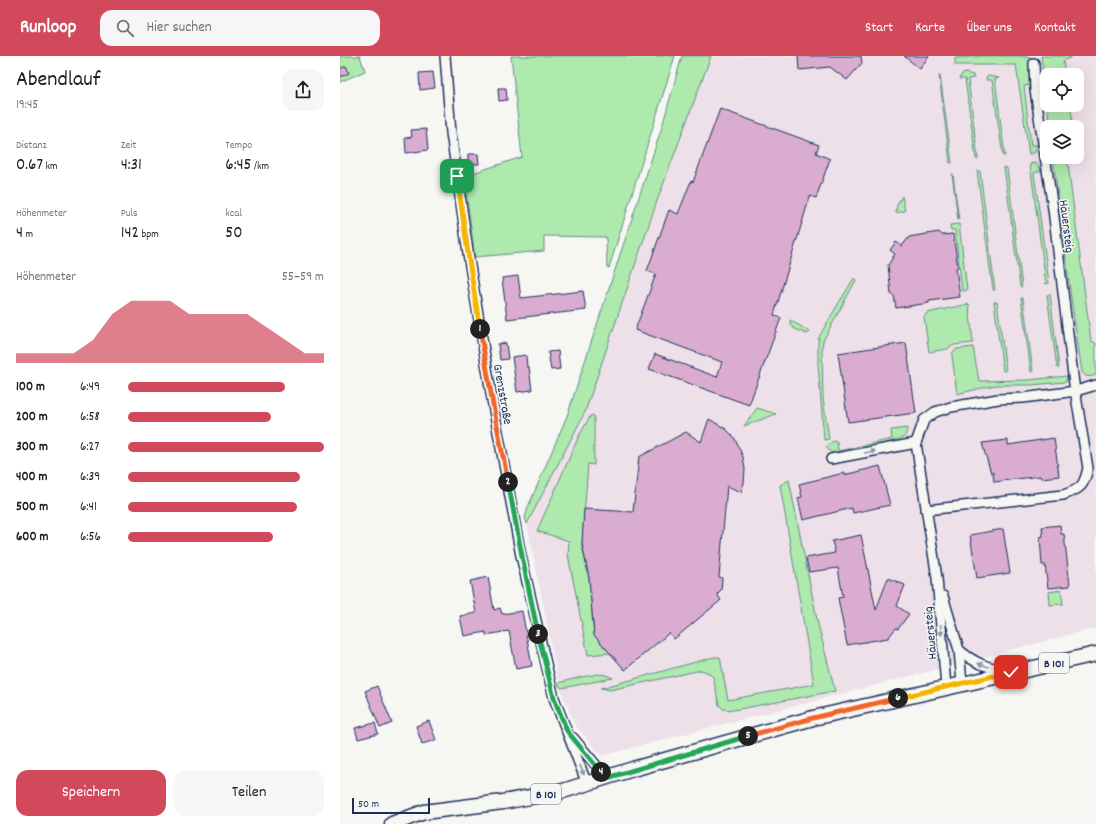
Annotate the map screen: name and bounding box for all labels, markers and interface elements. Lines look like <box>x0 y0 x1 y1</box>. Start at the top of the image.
search box <box>100 10 380 46</box>
text: Runloop <box>20 15 76 42</box>
icon: search <box>114 17 136 39</box>
text: Hier suchen <box>146 17 212 39</box>
text: Start <box>865 18 893 38</box>
text: Karte <box>915 18 945 38</box>
text: Über uns <box>967 18 1012 38</box>
text: Kontakt <box>1034 18 1076 38</box>
text: Abendlauf <box>16 65 100 96</box>
map controls <box>1040 68 1084 164</box>
button: locate <box>1040 68 1084 112</box>
button: share <box>282 69 324 111</box>
text: 19:45 <box>16 96 38 115</box>
button: layers <box>1040 120 1084 164</box>
text: Distanz <box>16 138 47 154</box>
text: Zeit <box>121 138 136 154</box>
text: Tempo <box>225 138 252 154</box>
text: 0.67 <box>16 154 43 178</box>
text: 4:31 <box>121 154 142 178</box>
text: 6:45 <box>225 154 251 178</box>
text: km <box>43 159 58 175</box>
text: /km <box>251 159 269 175</box>
pin <box>440 159 474 193</box>
icon: arrive <box>446 165 468 187</box>
street label: Häuersteig <box>1053 199 1078 254</box>
text: Höhenmeter <box>16 206 67 222</box>
text: Puls <box>121 206 138 222</box>
text: kcal <box>225 206 242 222</box>
text: 4 <box>16 222 23 246</box>
text: 142 <box>121 222 139 246</box>
text: 50 <box>225 222 242 246</box>
text: m <box>23 227 33 243</box>
text: bpm <box>139 227 159 243</box>
text: Höhenmeter <box>16 268 76 287</box>
text: 55–59 m <box>282 268 324 287</box>
pin: 1 <box>470 319 490 339</box>
text: 1 <box>479 321 481 337</box>
street label: Grenzstraße <box>487 363 516 426</box>
text: 100 m <box>16 378 45 397</box>
text: 6:49 <box>80 378 100 397</box>
text: 200 m <box>16 408 48 427</box>
text: 6:58 <box>80 408 100 427</box>
text: 300 m <box>16 438 48 457</box>
text: 6:27 <box>80 438 99 457</box>
one-way arrow <box>864 449 876 455</box>
text: 400 m <box>16 468 47 487</box>
text: 6:39 <box>80 468 100 487</box>
pin: 2 <box>498 472 518 492</box>
text: 2 <box>506 474 510 490</box>
text: 500 m <box>16 498 48 517</box>
text: 6:41 <box>80 498 97 517</box>
text: 600 m <box>16 528 48 547</box>
text: 6:56 <box>80 528 101 547</box>
street label: Häuersteig <box>920 605 943 660</box>
pin: 3 <box>528 624 548 644</box>
one-way arrow <box>938 624 945 636</box>
text: 3 <box>536 626 540 642</box>
road number: B 101 <box>1039 653 1069 673</box>
pin <box>994 655 1028 689</box>
icon: check <box>1000 661 1022 683</box>
one-way arrow <box>977 662 989 668</box>
pin: 6 <box>888 688 908 708</box>
text: 6 <box>895 690 901 706</box>
pin: 5 <box>738 726 758 746</box>
text: 5 <box>745 728 751 744</box>
pin: 4 <box>591 762 611 782</box>
text: 4 <box>599 764 603 780</box>
one-way arrow <box>580 765 586 777</box>
button: Speichern <box>16 770 166 816</box>
button: Teilen <box>174 770 324 816</box>
road number: B 101 <box>531 784 561 804</box>
scale bar <box>352 796 430 815</box>
text: 50 m <box>358 797 379 813</box>

